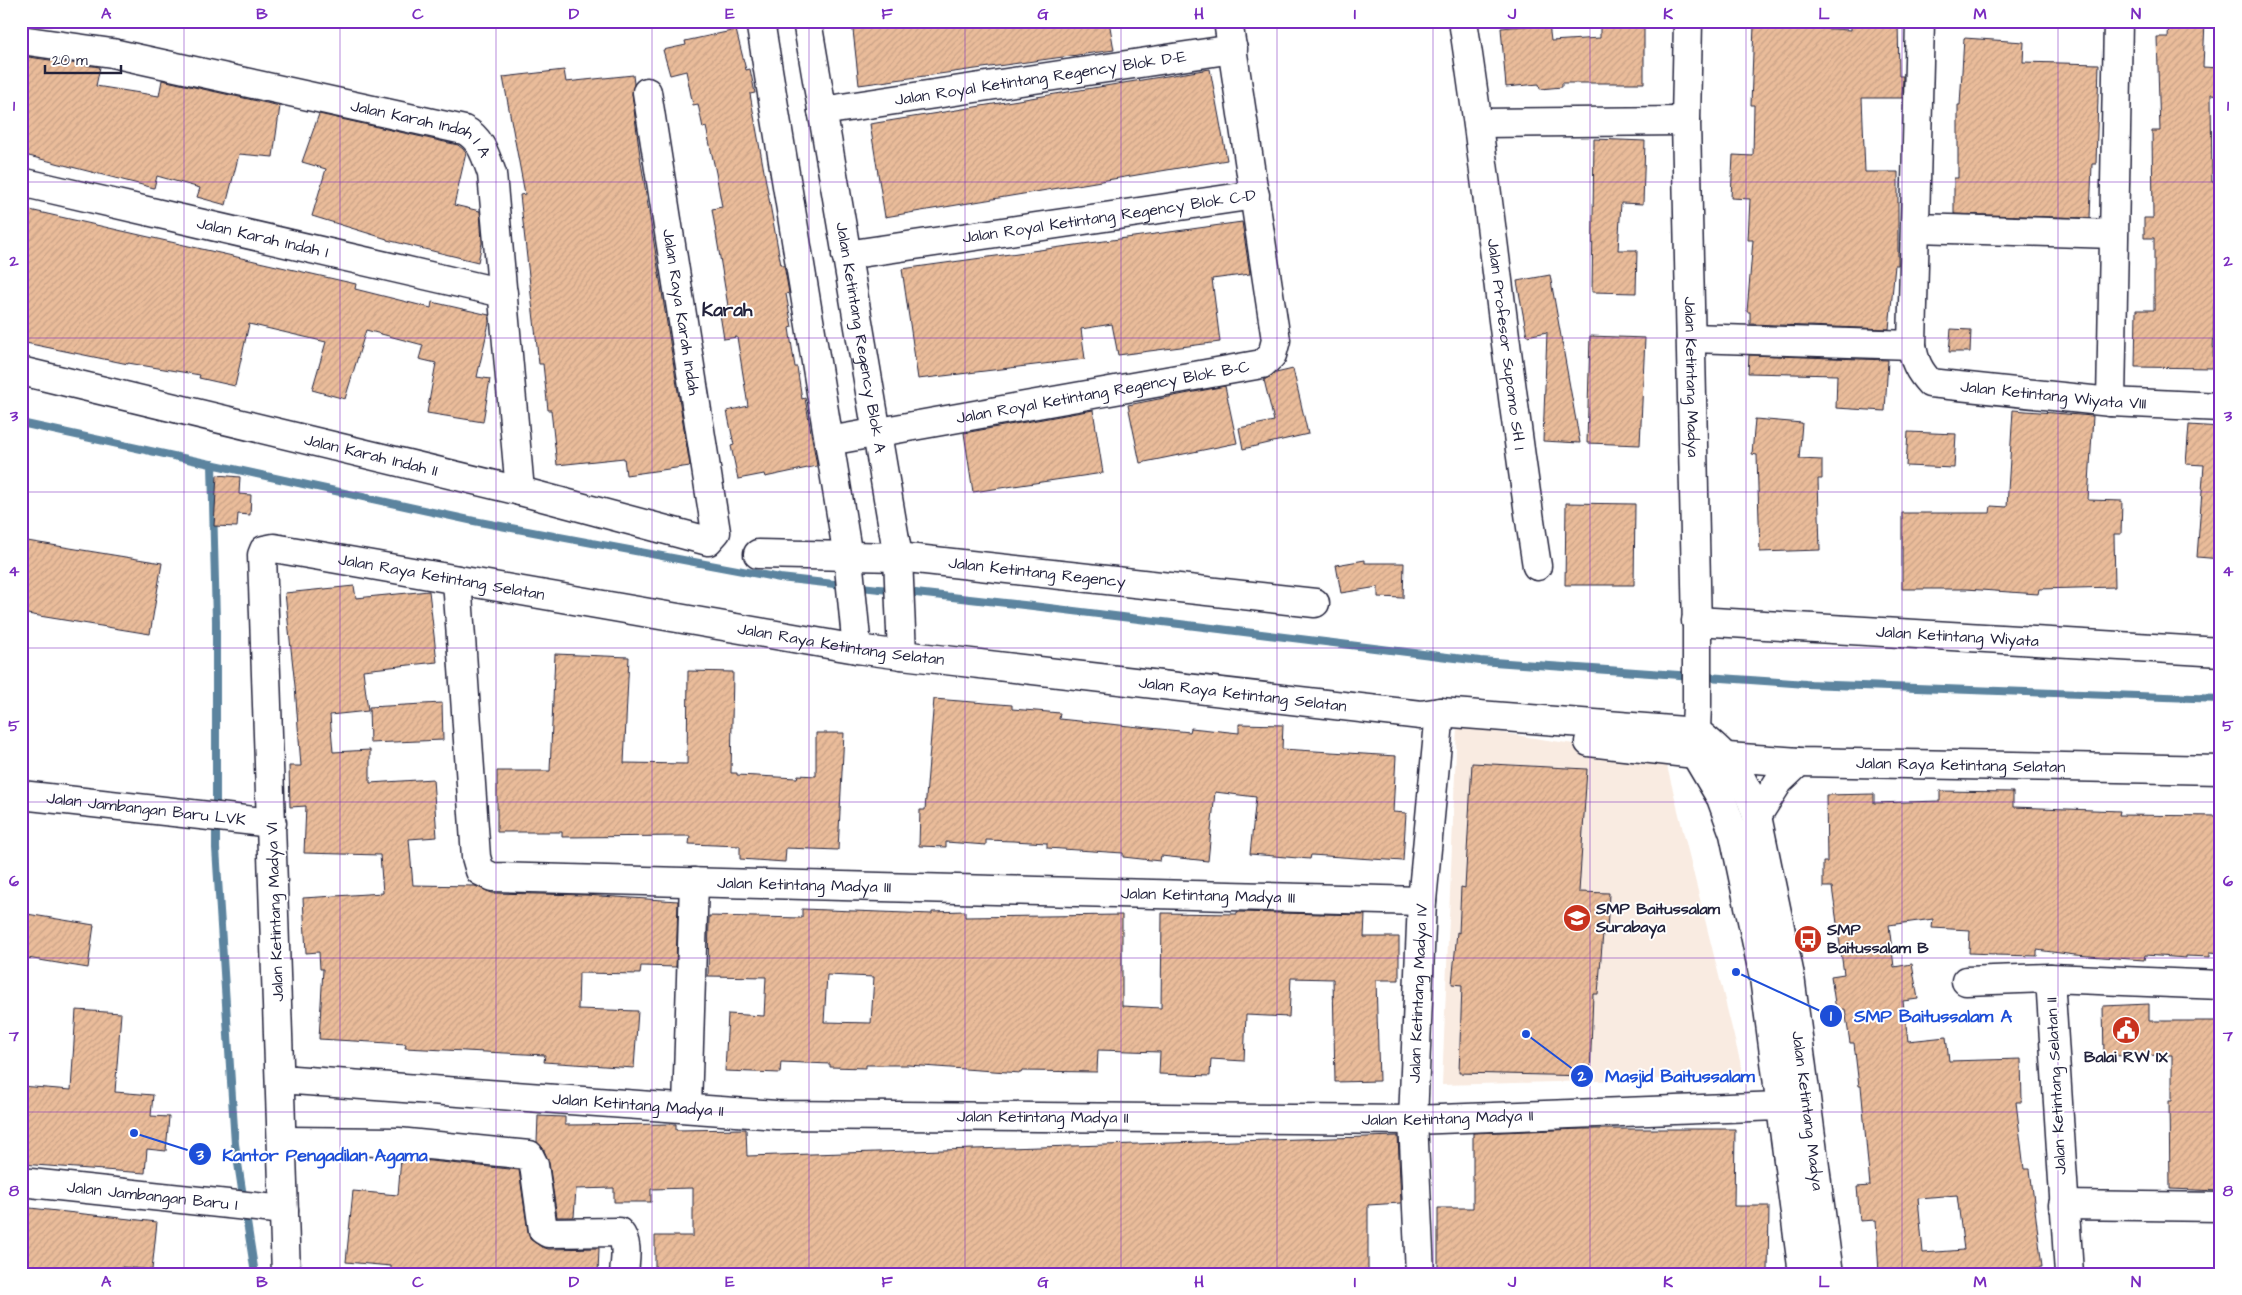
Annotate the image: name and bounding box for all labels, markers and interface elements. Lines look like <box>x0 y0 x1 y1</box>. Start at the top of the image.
text: A <box>101 3 112 25</box>
text: B <box>256 3 268 25</box>
text: C <box>412 3 424 25</box>
text: D <box>569 3 580 25</box>
text: E <box>725 3 735 25</box>
text: F <box>881 3 893 25</box>
text: G <box>1037 3 1049 25</box>
text: H <box>1194 3 1204 25</box>
text: I <box>1354 3 1356 25</box>
text: J <box>1507 3 1517 25</box>
text: K <box>1663 3 1673 25</box>
text: L <box>1818 3 1830 25</box>
text: M <box>1973 3 1987 25</box>
text: N <box>2131 3 2141 25</box>
scale bar <box>45 42 121 74</box>
street label: Jalan Royal Ketintang Regency Blok D-E <box>893 45 1188 111</box>
text: 20 m <box>52 50 88 71</box>
text: 1 <box>13 95 16 117</box>
street label: Jalan Karah Indah I A <box>349 95 496 161</box>
text: 1 <box>2227 95 2230 117</box>
street label: Jalan Royal Ketintang Regency Blok C-D <box>961 184 1257 249</box>
street label: Jalan Karah Indah I <box>195 212 331 263</box>
street label: Jalan Ketintang Regency Blok A <box>830 220 891 455</box>
street label: Jalan Raya Karah Indah <box>656 227 705 397</box>
street label: Jalan Profesor Supomo SH 1 <box>1482 237 1531 451</box>
text: 2 <box>8 250 19 272</box>
text: 2 <box>2222 250 2233 272</box>
street label: Jalan Ketintang Madya <box>1679 296 1704 457</box>
district label: Karah <box>702 297 753 324</box>
street label: Jalan Royal Ketintang Regency Blok B-C <box>954 355 1251 429</box>
street label: Jalan Ketintang Wiyata VIII <box>1959 375 2147 415</box>
text: 3 <box>9 405 19 427</box>
text: 3 <box>2223 405 2233 427</box>
street label: Jalan Karah Indah II <box>302 428 440 482</box>
street label: Jalan Raya Ketintang Selatan <box>337 548 546 606</box>
street label: Jalan Ketintang Regency <box>947 552 1127 594</box>
text: 4 <box>9 560 20 582</box>
text: 4 <box>2223 560 2234 582</box>
street label: Jalan Raya Ketintang Selatan <box>736 617 946 671</box>
street label: Jalan Ketintang Wiyata <box>1875 621 2040 652</box>
street label: Jalan Raya Ketintang Selatan <box>1137 671 1348 717</box>
text: 5 <box>8 715 20 737</box>
text: 5 <box>2222 715 2234 737</box>
street label: Jalan Raya Ketintang Selatan <box>1856 752 2066 778</box>
street label: Jalan Jambangan Baru LVK <box>45 787 247 831</box>
street label: Jalan Ketintang Madya VI <box>261 822 290 1002</box>
text: 6 <box>9 870 19 892</box>
text: 6 <box>2223 870 2233 892</box>
street label: Jalan Ketintang Madya III <box>717 872 892 899</box>
street label: Jalan Ketintang Madya III <box>1121 882 1296 909</box>
place label: SMP Baitussalam Surabaya <box>1595 898 1721 939</box>
street label: Jalan Ketintang Madya IV <box>1404 903 1433 1083</box>
school or university icon: SMP Baitussalam Surabaya <box>1562 903 1592 933</box>
place label: SMP Baitussalam B <box>1826 919 1929 959</box>
bus stop icon: SMP Baitussalam B <box>1793 924 1823 954</box>
street label: Jalan Ketintang Selatan II <box>2040 997 2073 1175</box>
callout: SMP Baitussalam A <box>1819 999 2022 1032</box>
text: SMP Baitussalam A <box>1853 1004 2013 1029</box>
text: 1 <box>1830 1006 1832 1027</box>
public building icon: Balai RW IX <box>2111 1015 2141 1045</box>
text: 7 <box>8 1025 19 1047</box>
text: 7 <box>2222 1025 2233 1047</box>
street label: Jalan Ketintang Madya <box>1786 1030 1829 1192</box>
place label: Balai RW IX <box>2084 1046 2168 1068</box>
callout: Masjid Baitussalam <box>1570 1059 1764 1092</box>
text: Masjid Baitussalam <box>1605 1064 1756 1089</box>
text: 2 <box>1577 1066 1587 1087</box>
street label: Jalan Ketintang Madya II <box>552 1088 725 1122</box>
street label: Jalan Ketintang Madya II <box>1362 1104 1534 1131</box>
street label: Jalan Ketintang Madya II <box>957 1105 1129 1130</box>
callout: Kantor Pengadilan Agama <box>187 1138 438 1171</box>
text: Kantor Pengadilan Agama <box>222 1143 429 1169</box>
text: 3 <box>195 1145 204 1166</box>
street label: Jalan Jambangan Baru I <box>66 1176 239 1216</box>
text: 8 <box>9 1180 20 1202</box>
text: 8 <box>2223 1180 2234 1202</box>
text: A <box>101 1271 112 1293</box>
text: B <box>256 1271 268 1293</box>
text: C <box>412 1271 424 1293</box>
text: D <box>569 1271 580 1293</box>
text: E <box>725 1271 735 1293</box>
text: F <box>881 1271 893 1293</box>
text: G <box>1037 1271 1049 1293</box>
text: H <box>1194 1271 1204 1293</box>
text: I <box>1354 1271 1356 1293</box>
text: J <box>1507 1271 1517 1293</box>
text: K <box>1663 1271 1673 1293</box>
text: L <box>1818 1271 1830 1293</box>
text: M <box>1973 1271 1987 1293</box>
text: N <box>2131 1271 2141 1293</box>

